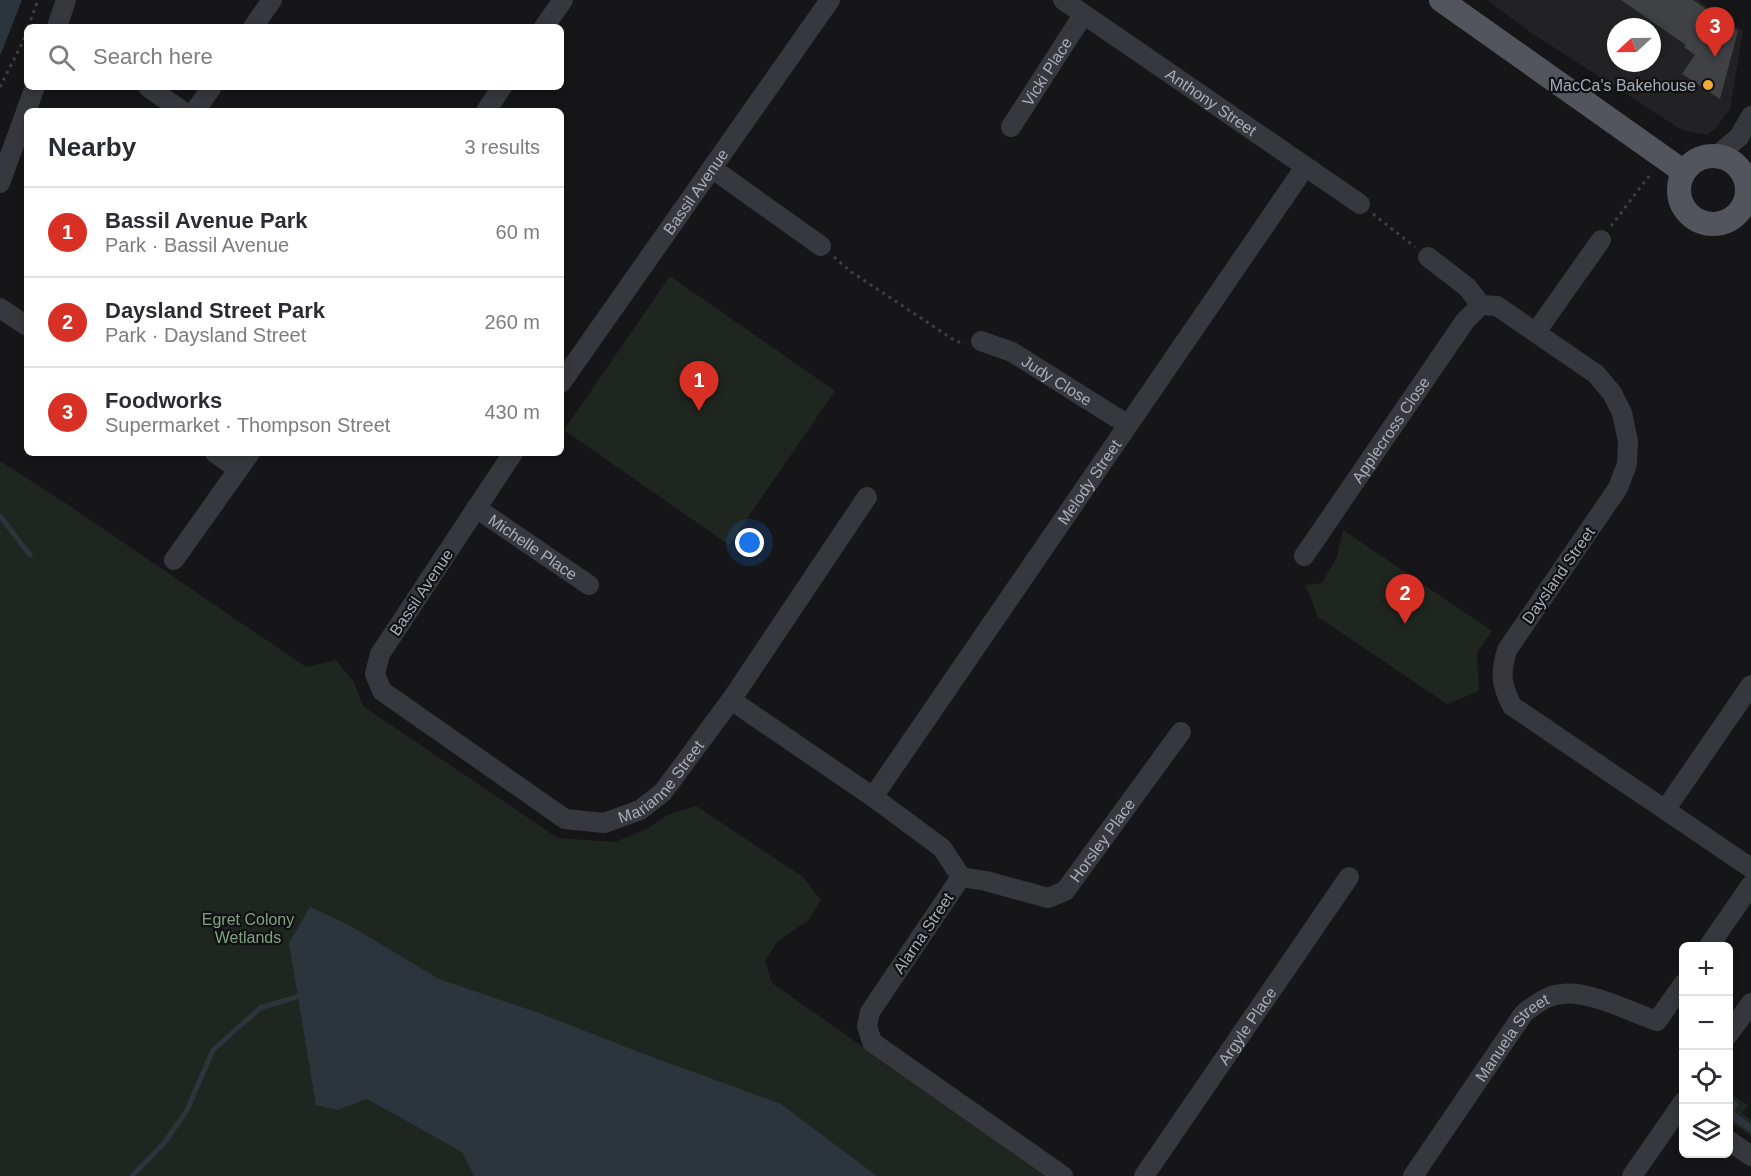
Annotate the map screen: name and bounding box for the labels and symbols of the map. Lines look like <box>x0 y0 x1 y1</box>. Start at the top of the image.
pin: 3 <box>1696 8 1734 57</box>
north arrow <box>1607 18 1661 72</box>
street label: Vicki Place <box>1019 34 1075 109</box>
street label: Anthony Street <box>1163 65 1260 140</box>
place label: MacCa's Bakehouse <box>1550 77 1696 94</box>
marker: MacCa's Bakehouse <box>1701 78 1715 92</box>
street label: Bassil Avenue <box>660 146 732 238</box>
street label: Judy Close <box>1019 352 1095 409</box>
pin: 1 <box>680 362 718 411</box>
street label: Applecross Close <box>1349 374 1433 486</box>
street label: Melody Street <box>1055 436 1125 528</box>
street label: Michelle Place <box>485 511 580 583</box>
street label: Daysland Street <box>1519 523 1598 627</box>
your location <box>735 528 764 557</box>
street label: Bassil Avenue <box>386 546 457 639</box>
pin: 2 <box>1386 574 1424 624</box>
street label: Marianne Street <box>616 737 707 826</box>
street label: Horsley Place <box>1067 795 1139 885</box>
street label: Alarna Street <box>890 889 957 977</box>
park label: Egret Colony Wetlands <box>202 911 294 946</box>
street label: Argyle Place <box>1215 984 1280 1068</box>
street label: Manuela Street <box>1472 990 1552 1085</box>

